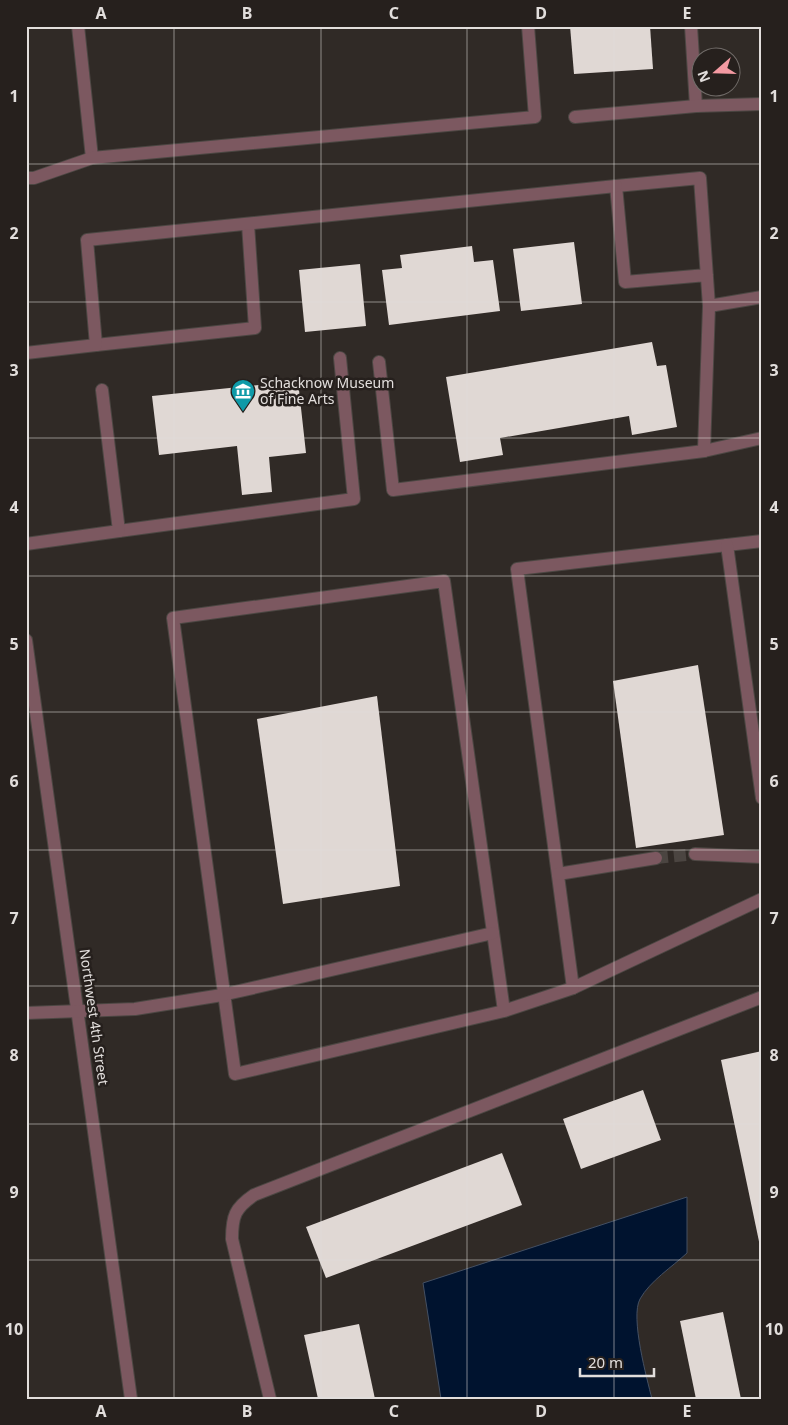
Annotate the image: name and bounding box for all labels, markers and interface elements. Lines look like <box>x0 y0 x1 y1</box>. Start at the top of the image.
text: A <box>95 2 107 24</box>
text: B <box>242 2 252 24</box>
text: C <box>389 2 399 24</box>
text: D <box>535 2 547 24</box>
text: E <box>683 2 692 24</box>
north arrow <box>690 48 740 98</box>
text: N <box>692 68 714 85</box>
text: 1 <box>9 85 19 107</box>
text: 1 <box>769 85 779 107</box>
text: 2 <box>9 222 19 244</box>
text: 2 <box>769 222 779 244</box>
text: 3 <box>9 359 19 381</box>
text: 3 <box>769 359 779 381</box>
place label: Schacknow Museum of Fine Arts <box>260 373 394 408</box>
museum icon: Schacknow Museum of Fine Arts <box>230 378 256 412</box>
text: 4 <box>9 496 19 518</box>
text: 4 <box>769 496 779 518</box>
text: 5 <box>9 633 19 655</box>
text: 5 <box>769 633 779 655</box>
text: 6 <box>9 770 19 792</box>
text: 6 <box>769 770 779 792</box>
text: 7 <box>9 907 19 929</box>
text: 7 <box>769 907 779 929</box>
street label: Northwest 4th Street <box>76 948 113 1086</box>
text: 8 <box>9 1044 19 1066</box>
text: 8 <box>769 1044 779 1066</box>
text: 9 <box>9 1181 19 1203</box>
text: 9 <box>769 1181 779 1203</box>
text: 10 <box>5 1318 23 1340</box>
text: 10 <box>765 1318 783 1340</box>
scale bar <box>580 1345 654 1377</box>
text: 20 m <box>588 1352 623 1372</box>
text: A <box>95 1400 107 1422</box>
text: B <box>242 1400 252 1422</box>
text: C <box>389 1400 399 1422</box>
text: D <box>535 1400 547 1422</box>
text: E <box>683 1400 692 1422</box>

